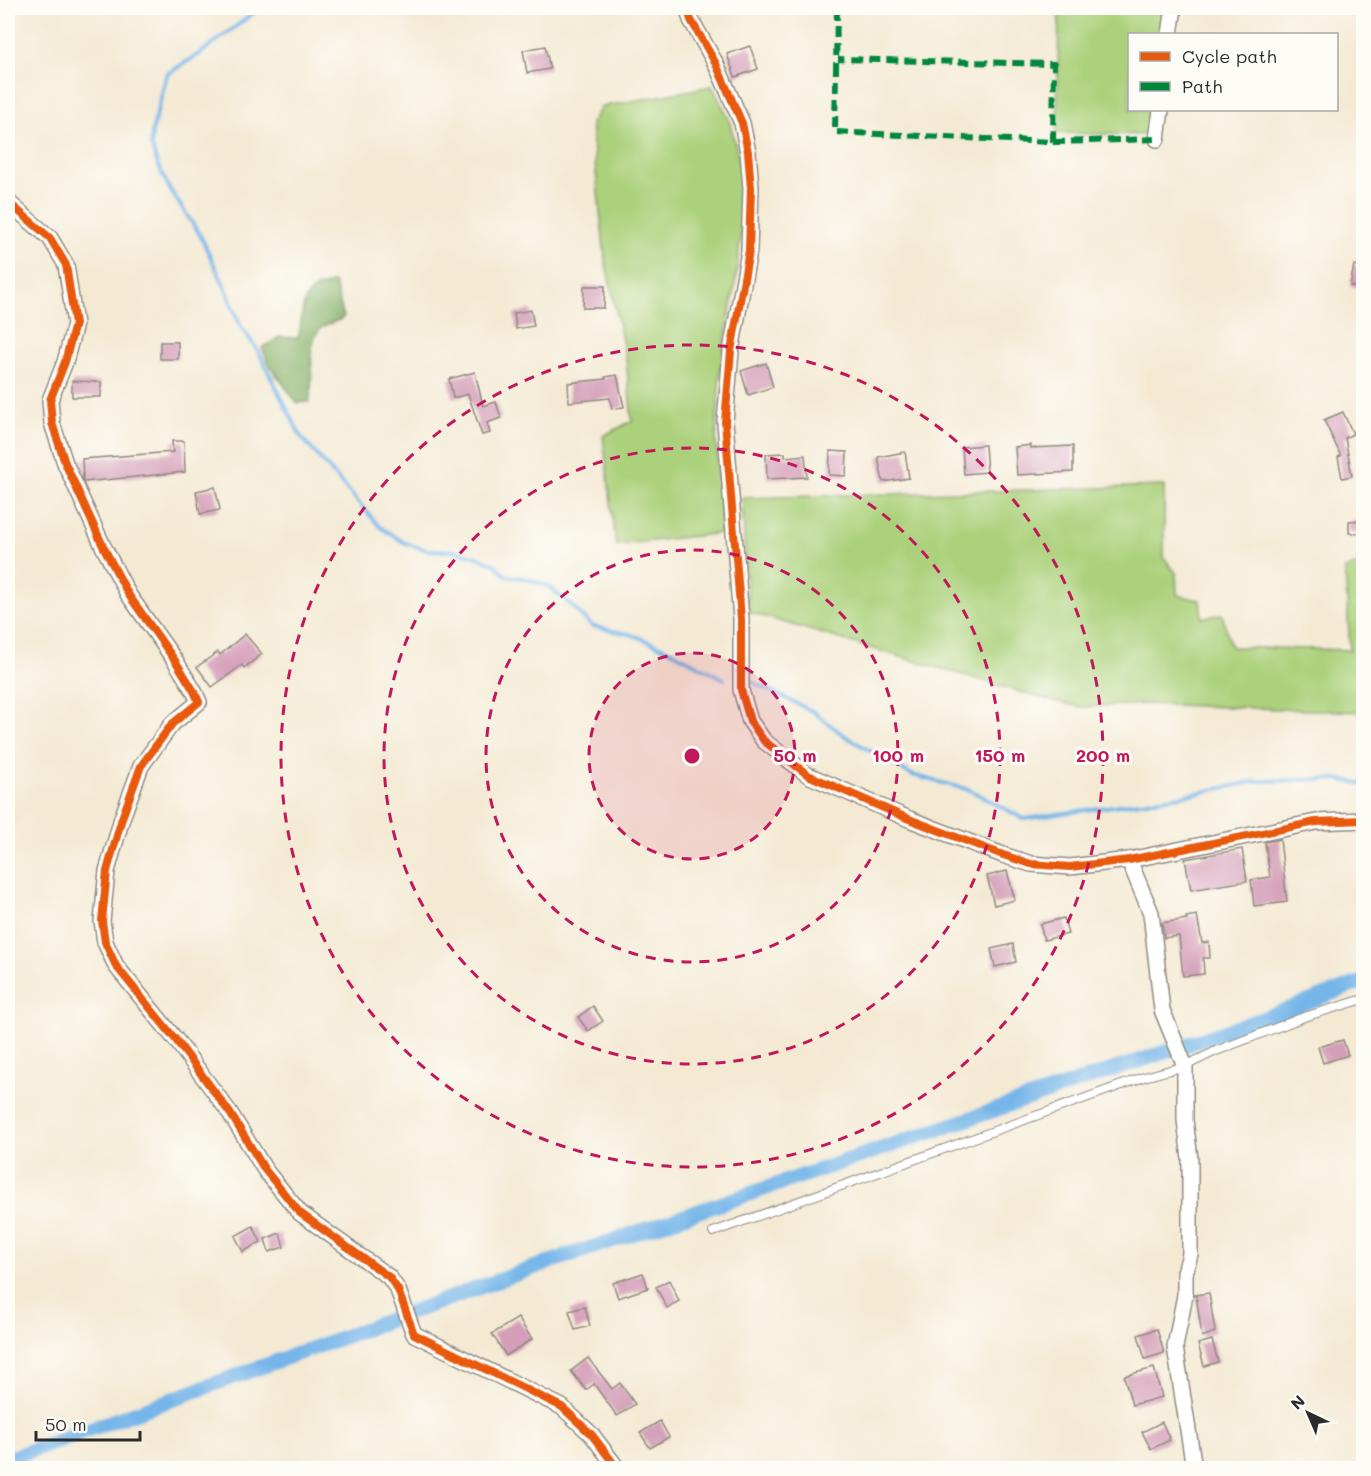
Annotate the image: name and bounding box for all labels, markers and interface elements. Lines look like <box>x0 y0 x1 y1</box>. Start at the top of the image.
legend <box>1128 33 1338 111</box>
text: Cycle path <box>1182 44 1277 68</box>
text: Path <box>1182 74 1222 98</box>
text: 50 m <box>774 743 816 767</box>
text: 100 m <box>872 743 924 767</box>
text: 150 m <box>975 743 1025 767</box>
text: 200 m <box>1076 743 1130 767</box>
centre of rings <box>682 746 702 766</box>
north arrow <box>1278 1383 1338 1443</box>
text: N <box>1286 1390 1309 1414</box>
scale bar <box>36 1404 140 1442</box>
text: 50 m <box>45 1412 87 1436</box>

